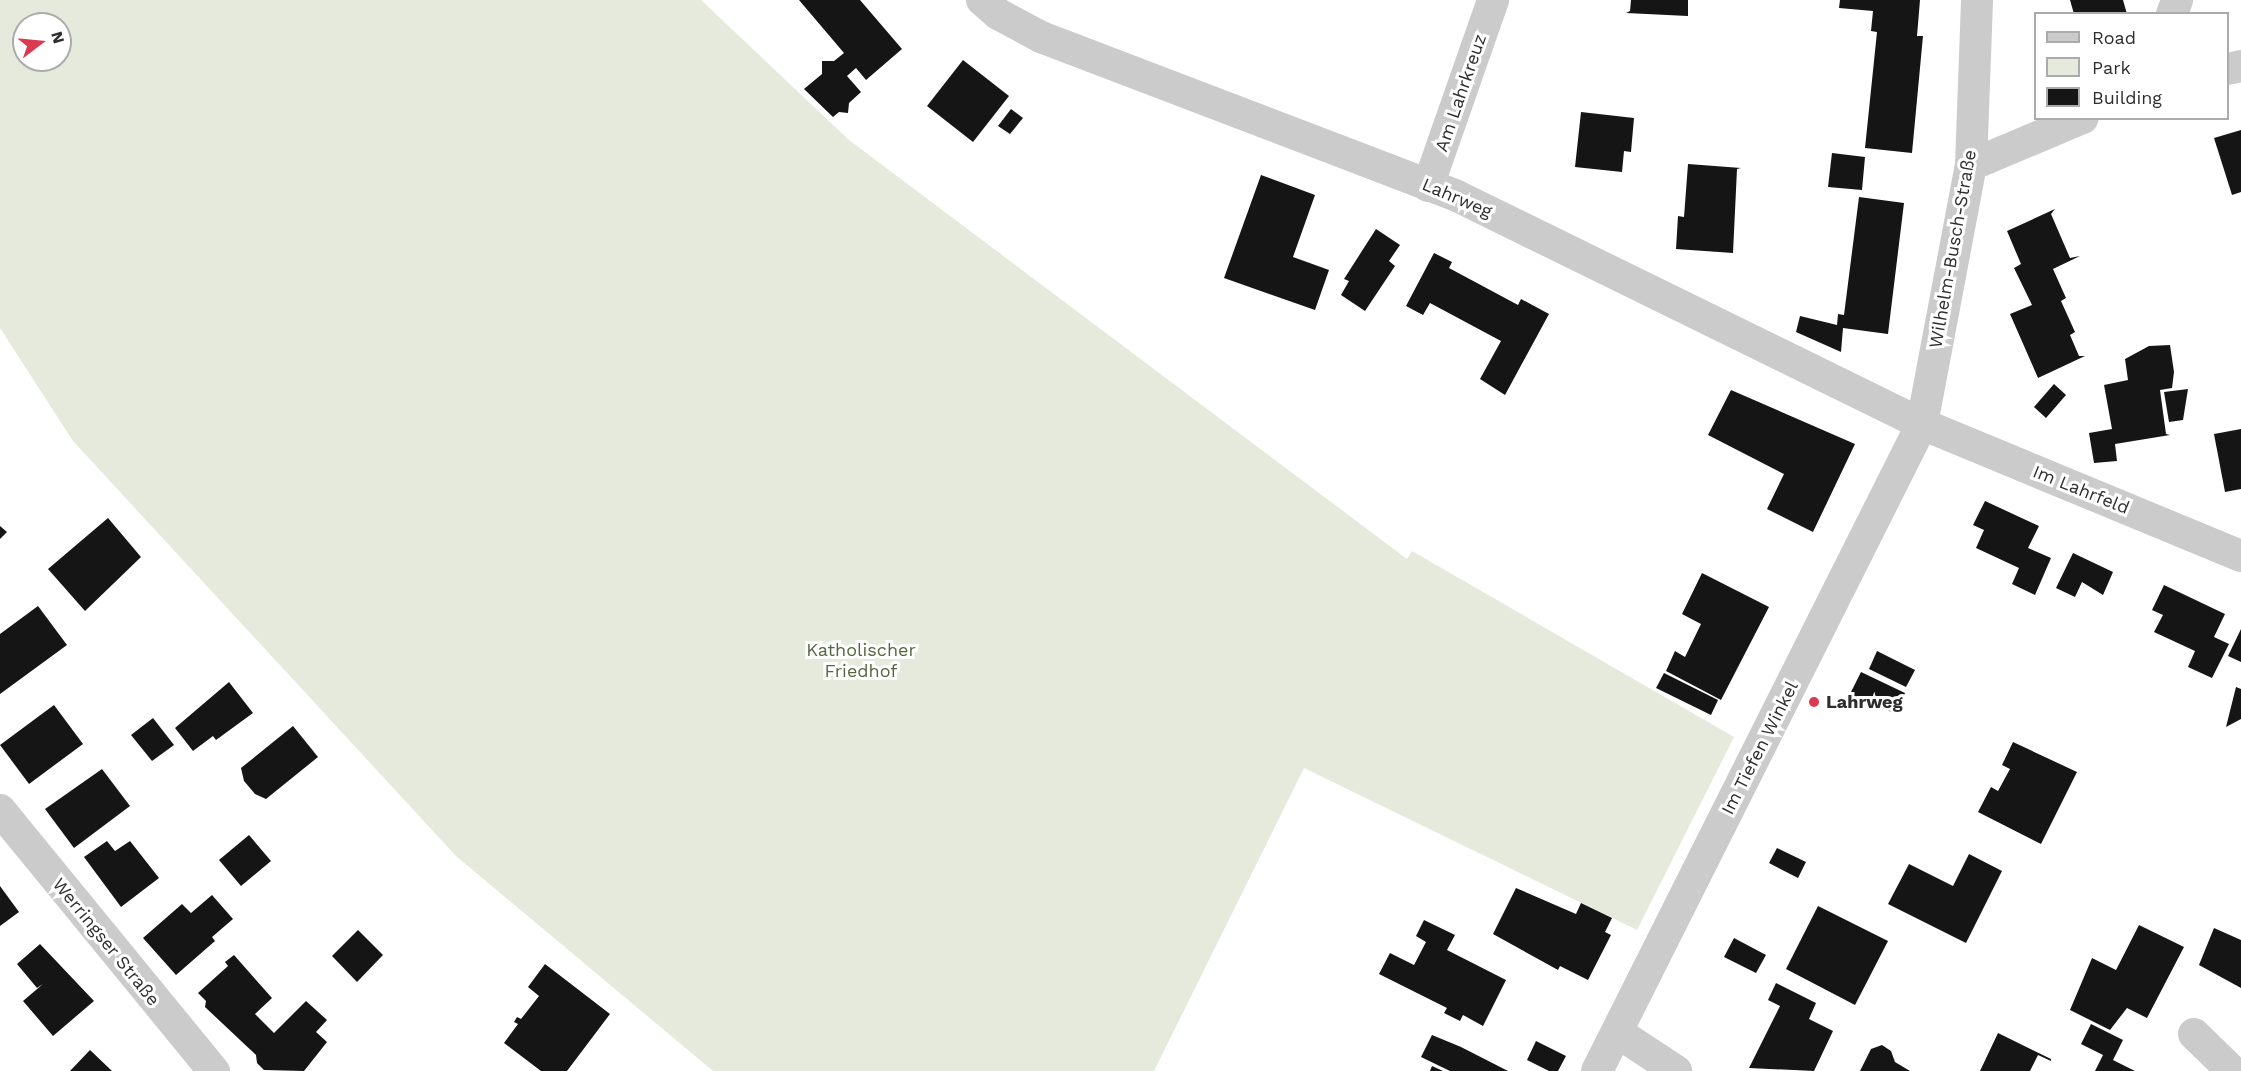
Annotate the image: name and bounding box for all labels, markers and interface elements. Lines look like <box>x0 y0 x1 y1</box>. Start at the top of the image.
north arrow <box>12 12 72 72</box>
legend <box>2034 12 2229 120</box>
text: Road <box>2092 27 2136 48</box>
text: N <box>47 29 69 46</box>
street label: Am Lahrkreuz <box>1431 31 1491 155</box>
text: Park <box>2092 57 2131 78</box>
text: Building <box>2092 87 2162 108</box>
street label: Wilhelm-Busch-Straße <box>1925 148 1981 350</box>
street label: Lahrweg <box>1419 174 1495 222</box>
street label: Im Lahrfeld <box>2030 461 2132 519</box>
park label: Katholischer Friedhof <box>806 640 916 682</box>
street label: Im Tiefen Winkel <box>1717 677 1803 819</box>
place label: Lahrweg <box>1826 691 1903 713</box>
marker: Lahrweg <box>1807 695 1821 709</box>
street label: Werringser Straße <box>48 874 164 1010</box>

